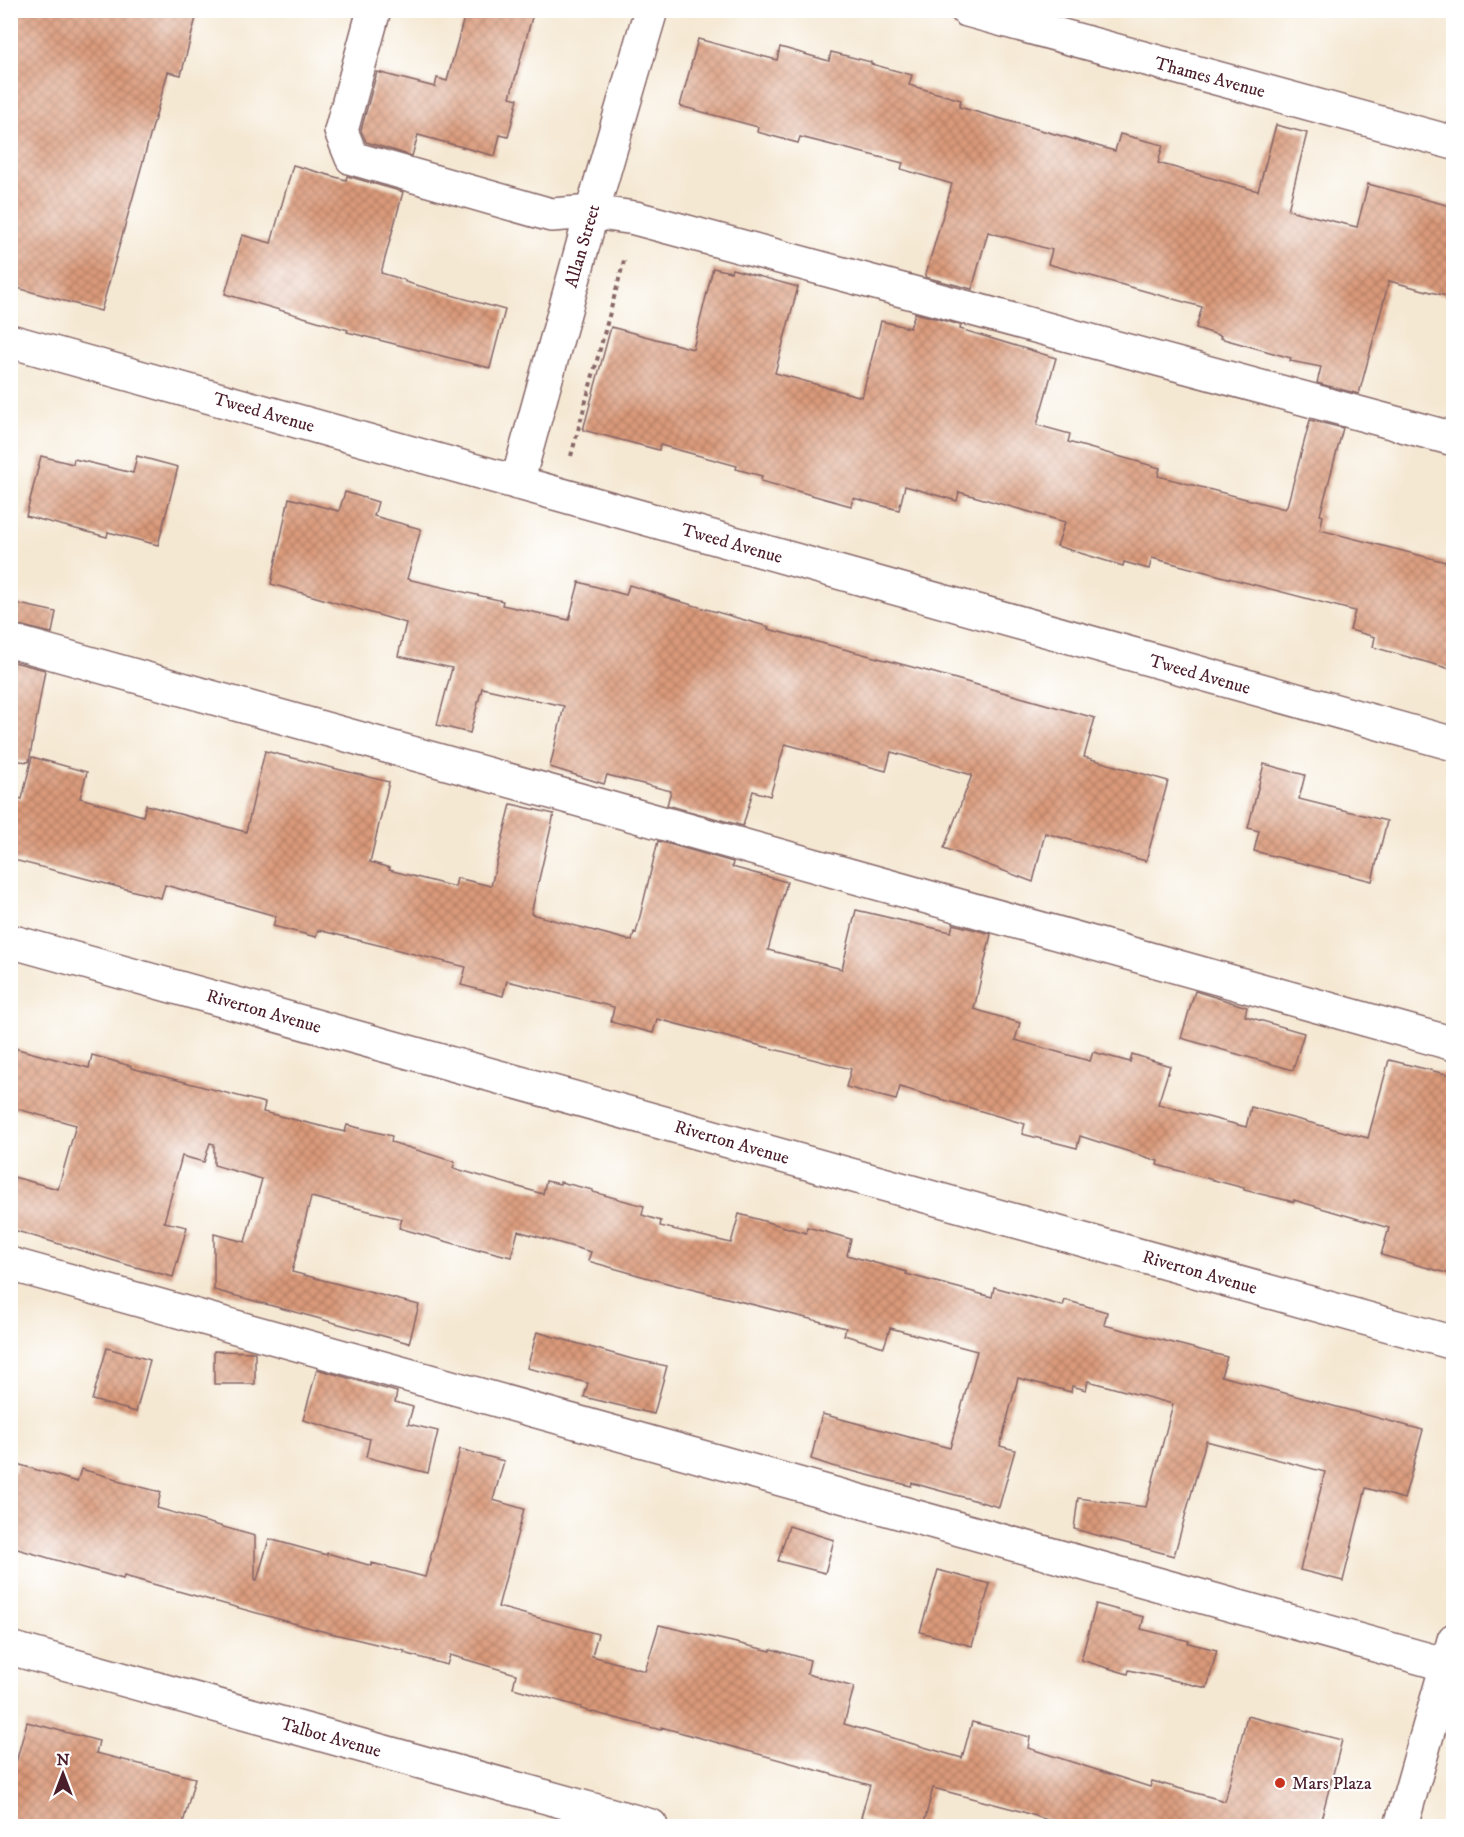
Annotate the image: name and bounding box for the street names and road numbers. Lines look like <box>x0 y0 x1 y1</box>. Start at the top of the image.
street label: Thames Avenue <box>1152 53 1267 103</box>
street label: Allan Street <box>561 202 605 291</box>
street label: Tweed Avenue <box>211 388 317 438</box>
street label: Tweed Avenue <box>679 519 785 569</box>
street label: Tweed Avenue <box>1147 650 1253 700</box>
street label: Riverton Avenue <box>204 985 324 1039</box>
street label: Riverton Avenue <box>672 1116 792 1170</box>
street label: Riverton Avenue <box>1140 1246 1260 1300</box>
street label: Talbot Avenue <box>278 1713 384 1763</box>

